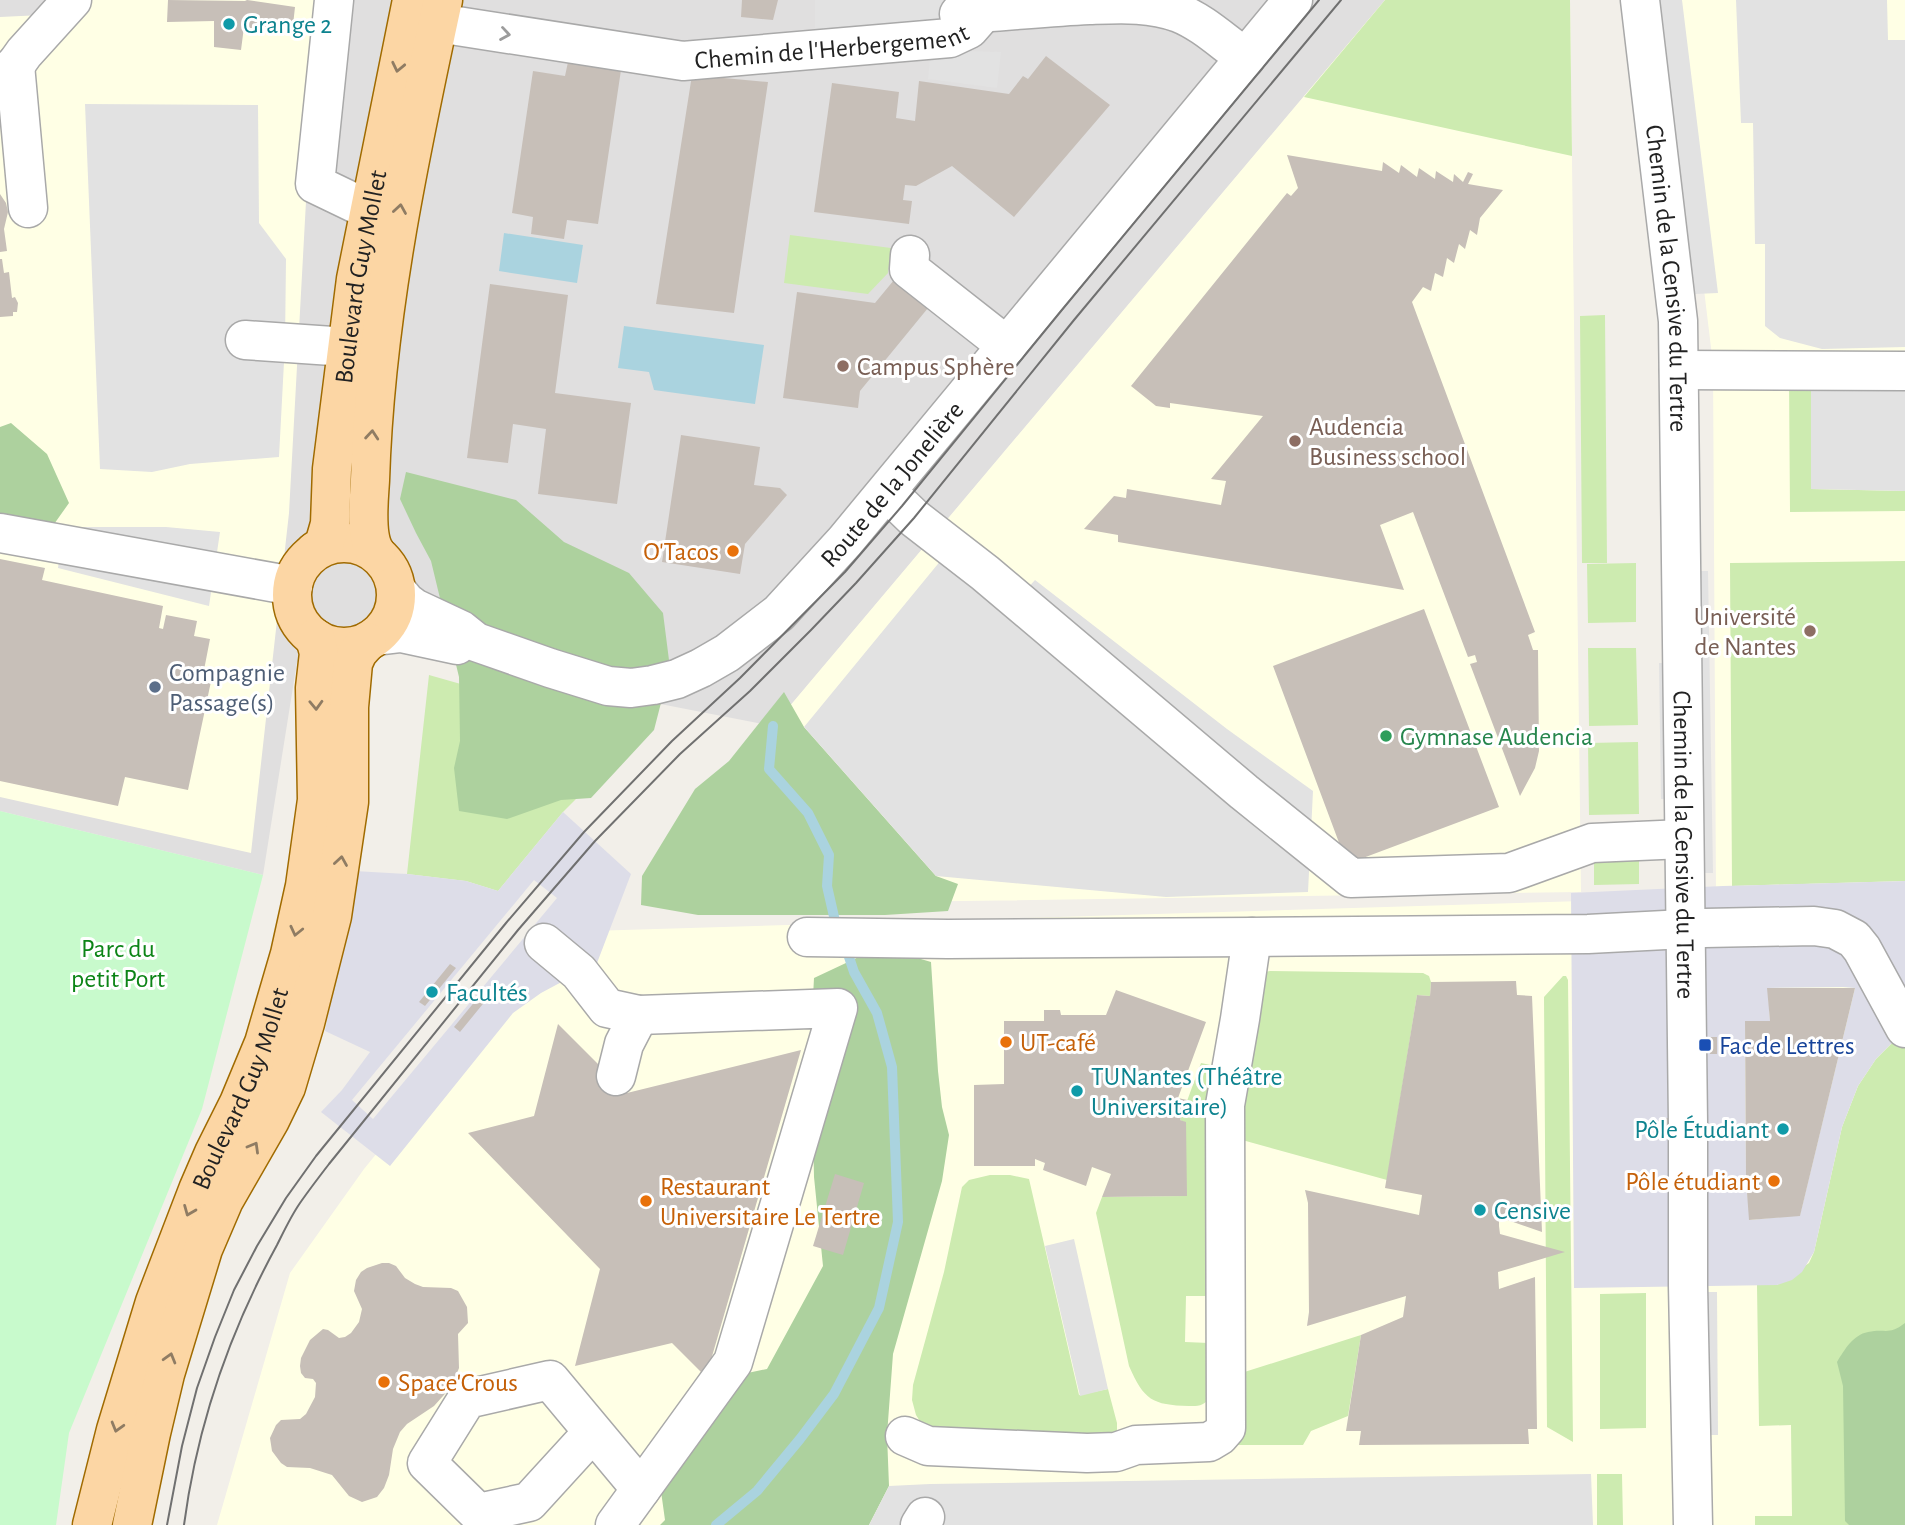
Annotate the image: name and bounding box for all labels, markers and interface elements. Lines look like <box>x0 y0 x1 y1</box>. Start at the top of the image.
place label: Grange 2 <box>243 12 332 38</box>
marker: Grange 2 <box>221 16 237 32</box>
street label: Chemin de l'Herbergement <box>693 19 973 74</box>
one-way arrow <box>499 26 511 41</box>
one-way arrow <box>392 61 407 73</box>
street label: Chemin de la Censive du Tertre <box>1641 123 1691 432</box>
street label: Boulevard Guy Mollet <box>331 168 392 385</box>
one-way arrow <box>392 203 407 215</box>
place label: Campus Sphère <box>857 354 1015 380</box>
marker: Campus Sphère <box>835 358 851 374</box>
street label: Route de la Jonelière <box>816 397 969 572</box>
place label: Audencia Business school <box>1309 414 1466 470</box>
one-way arrow <box>364 429 379 440</box>
marker: Audencia Business school <box>1287 433 1303 449</box>
place label: O'Tacos <box>643 539 719 565</box>
marker: O'Tacos <box>725 543 741 559</box>
place label: Université de Nantes <box>1694 604 1796 660</box>
marker: Université de Nantes <box>1802 623 1818 639</box>
place label: Compagnie Passage(s) <box>169 660 285 716</box>
marker: Compagnie Passage(s) <box>147 679 163 695</box>
street label: Chemin de la Censive du Tertre <box>1669 690 1698 999</box>
one-way arrow <box>308 700 323 711</box>
place label: Gymnase Audencia <box>1400 724 1593 750</box>
marker: Gymnase Audencia <box>1378 728 1394 744</box>
one-way arrow <box>333 855 348 867</box>
one-way arrow <box>289 925 304 937</box>
park label: Parc du petit Port <box>71 936 165 992</box>
place label: Facultés <box>446 980 528 1006</box>
marker: Facultés <box>424 984 440 1000</box>
street label: Boulevard Guy Mollet <box>188 985 293 1194</box>
place label: UT-café <box>1020 1030 1096 1056</box>
place label: Fac de Lettres <box>1719 1033 1855 1059</box>
marker: UT-café <box>998 1034 1014 1050</box>
marker: Fac de Lettres <box>1697 1037 1713 1053</box>
place label: TUNantes (Théâtre Universitaire) <box>1091 1064 1282 1120</box>
marker: TUNantes (Théâtre Universitaire) <box>1069 1083 1085 1099</box>
place label: Pôle Étudiant <box>1634 1115 1769 1143</box>
marker: Pôle Étudiant <box>1775 1121 1791 1137</box>
one-way arrow <box>246 1142 259 1155</box>
place label: Pôle étudiant <box>1625 1169 1760 1195</box>
marker: Pôle étudiant <box>1766 1173 1782 1189</box>
place label: Restaurant Universitaire Le Tertre <box>660 1174 880 1230</box>
marker: Restaurant Universitaire Le Tertre <box>638 1193 654 1209</box>
place label: Censive <box>1494 1198 1571 1224</box>
marker: Censive <box>1472 1202 1488 1218</box>
one-way arrow <box>184 1205 198 1217</box>
one-way arrow <box>162 1352 176 1364</box>
place label: Space'Crous <box>398 1370 518 1396</box>
marker: Space'Crous <box>376 1374 392 1390</box>
one-way arrow <box>111 1421 125 1433</box>

